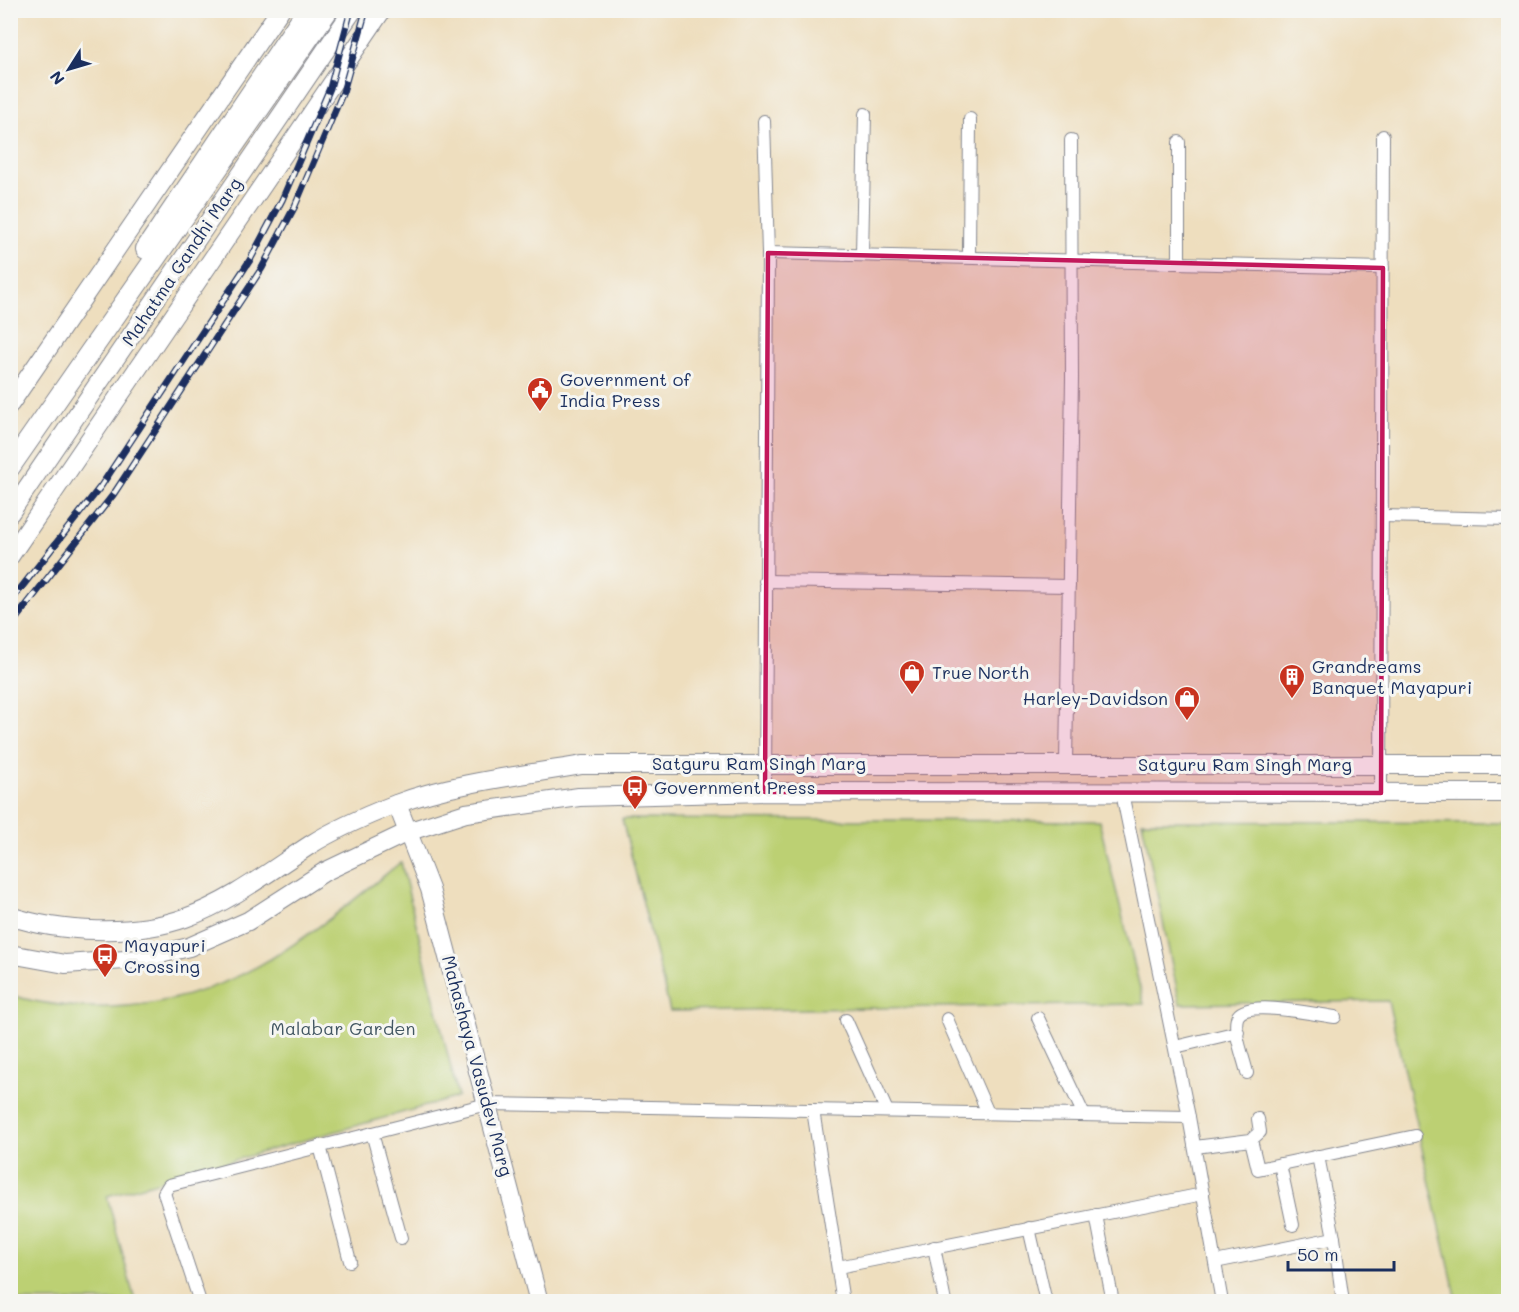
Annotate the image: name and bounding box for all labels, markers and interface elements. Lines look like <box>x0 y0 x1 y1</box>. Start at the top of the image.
north arrow <box>39 39 99 99</box>
text: N <box>45 67 69 90</box>
street label: Mahatma Gandhi Marg <box>116 172 247 350</box>
place label: Government of India Press <box>560 367 691 412</box>
public building icon: Government of India Press <box>525 375 555 413</box>
place label: Grandreams Banquet Mayapuri <box>1312 654 1472 699</box>
shop icon: True North <box>897 658 927 696</box>
place label: True North <box>932 660 1029 684</box>
building icon: Grandreams Banquet Mayapuri <box>1277 662 1307 700</box>
shop icon: Harley-Davidson <box>1172 684 1202 722</box>
place label: Harley-Davidson <box>1023 686 1168 710</box>
street label: Satguru Ram Singh Marg <box>652 751 866 775</box>
street label: Satguru Ram Singh Marg <box>1138 752 1352 776</box>
bus stop icon: Government Press <box>620 773 650 811</box>
place label: Government Press <box>654 775 816 799</box>
place label: Mayapuri Crossing <box>124 933 206 978</box>
bus stop icon: Mayapuri Crossing <box>90 941 120 979</box>
street label: Mahashaya Vasudev Marg <box>437 953 519 1179</box>
park label: Malabar Garden <box>271 1016 415 1040</box>
scale bar <box>1288 1234 1394 1272</box>
text: 50 m <box>1297 1242 1339 1266</box>

